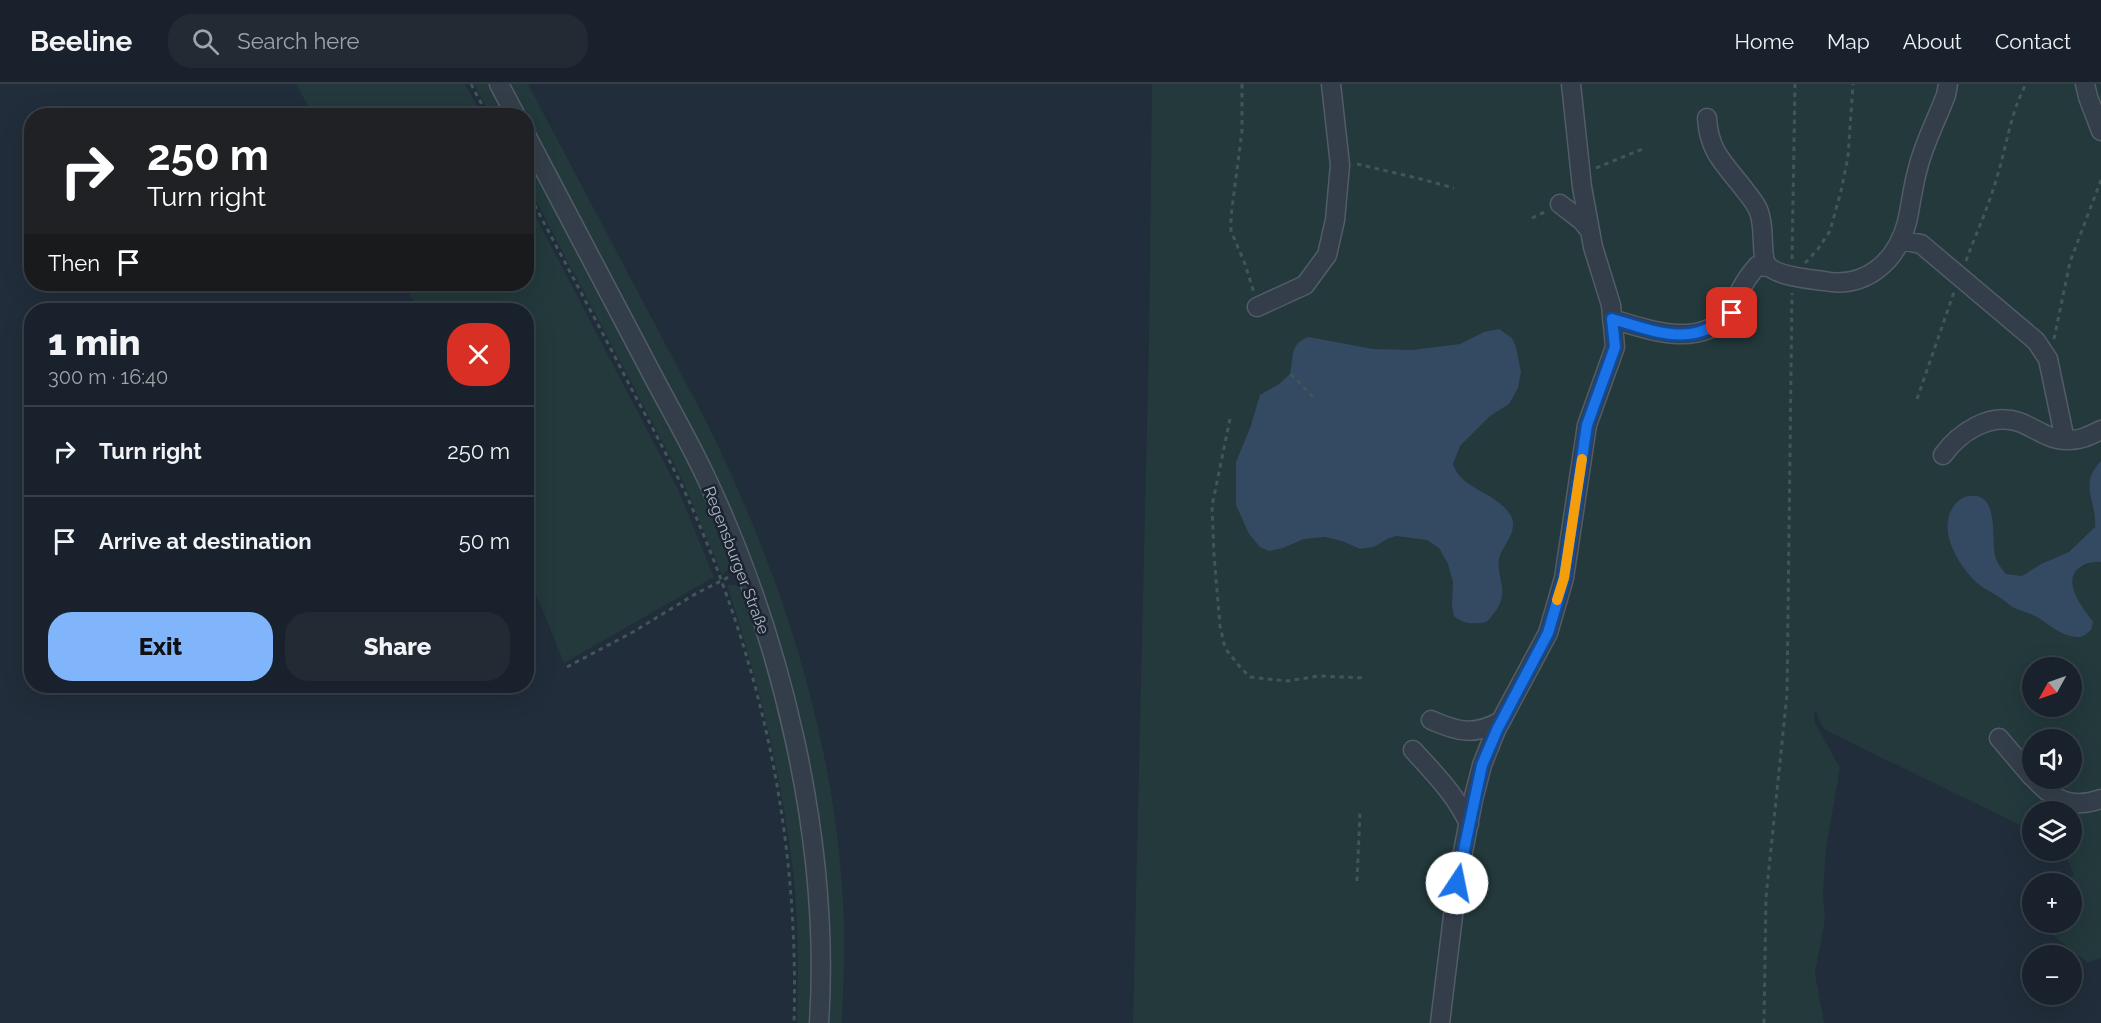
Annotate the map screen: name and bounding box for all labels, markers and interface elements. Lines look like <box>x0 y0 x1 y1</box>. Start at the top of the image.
search box <box>168 14 588 68</box>
text: Beeline <box>30 25 132 58</box>
icon: search <box>189 25 222 58</box>
text: Search here <box>237 28 359 54</box>
text: Home <box>1735 29 1794 54</box>
text: Map <box>1827 29 1870 54</box>
text: About <box>1903 29 1962 54</box>
text: Contact <box>1995 29 2071 54</box>
text: 250 m <box>147 131 269 180</box>
icon: right <box>48 132 126 210</box>
text: Turn right <box>147 181 266 212</box>
icon: arrive <box>112 246 145 279</box>
text: Then <box>48 250 100 276</box>
pin <box>1706 287 1757 338</box>
icon: arrive <box>1715 296 1748 329</box>
text: 1 min <box>48 321 140 363</box>
button: close <box>447 323 510 386</box>
text: 300 m · 16:40 <box>48 365 168 389</box>
icon: right <box>48 435 81 468</box>
text: Turn right <box>99 438 202 464</box>
text: 250 m <box>447 438 510 464</box>
street label: Regensburger Straße <box>700 484 773 637</box>
icon: arrive <box>48 525 81 558</box>
text: Arrive at destination <box>99 528 312 554</box>
text: 50 m <box>459 528 510 554</box>
button: Exit <box>48 612 273 681</box>
button: Share <box>285 612 510 681</box>
north arrow <box>2022 657 2082 717</box>
map controls <box>2022 657 2082 1005</box>
button: sound <box>2022 729 2082 789</box>
button: layers <box>2022 801 2082 861</box>
position arrow <box>1425 851 1489 915</box>
button: + <box>2022 873 2082 933</box>
button: − <box>2022 945 2082 1005</box>

